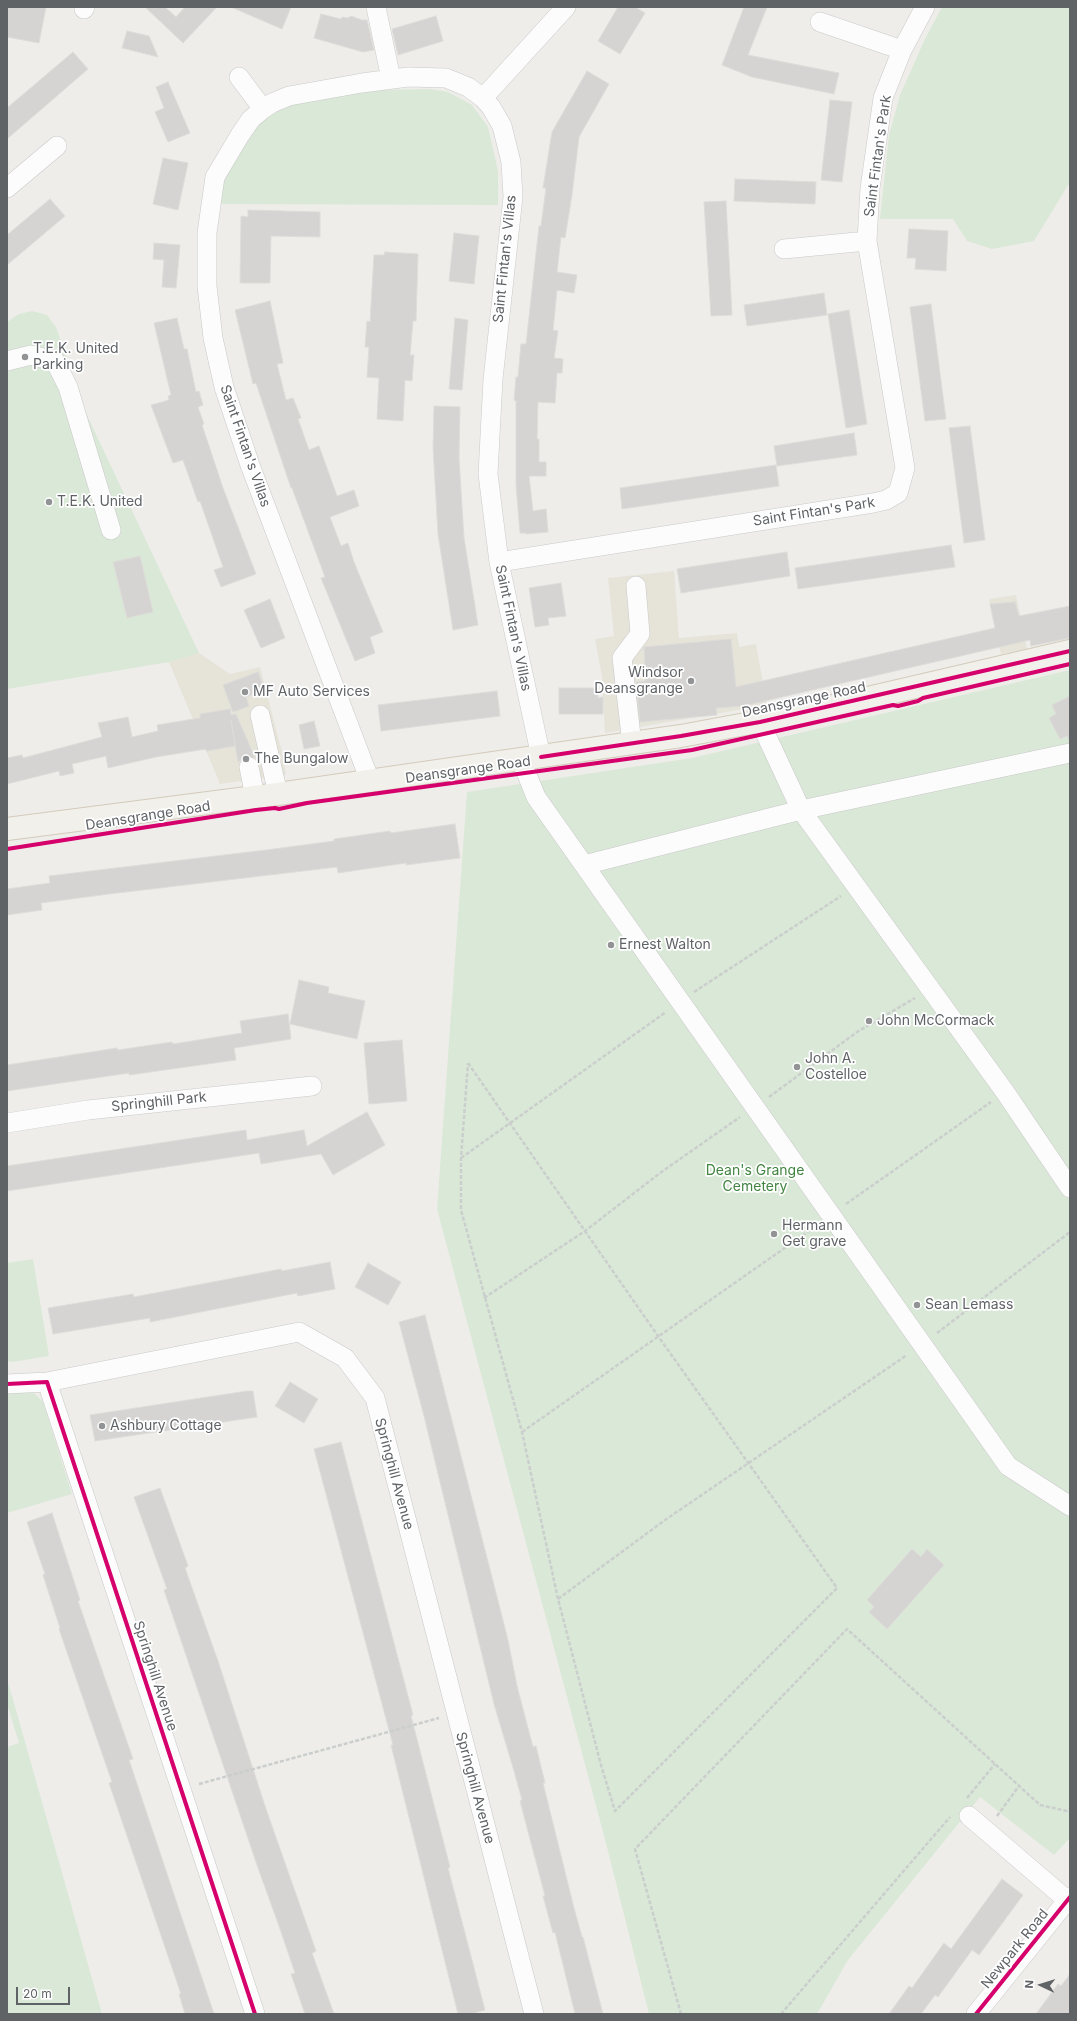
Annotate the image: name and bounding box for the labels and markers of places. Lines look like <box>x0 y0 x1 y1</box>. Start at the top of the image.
place label: T.E.K. United Parking <box>33 341 119 374</box>
marker: T.E.K. United Parking <box>20 352 30 362</box>
place label: T.E.K. United <box>57 494 143 510</box>
marker: T.E.K. United <box>44 497 54 507</box>
place label: Windsor Deansgrange <box>594 665 683 698</box>
marker: Windsor Deansgrange <box>686 676 696 686</box>
place label: MF Auto Services <box>253 684 370 700</box>
marker: MF Auto Services <box>240 687 250 697</box>
place label: The Bungalow <box>254 751 349 767</box>
marker: The Bungalow <box>241 754 251 764</box>
place label: Ernest Walton <box>619 937 711 953</box>
marker: Ernest Walton <box>606 940 616 950</box>
place label: John McCormack <box>877 1013 994 1029</box>
marker: John McCormack <box>864 1016 874 1026</box>
place label: John A. Costelloe <box>805 1051 867 1084</box>
marker: John A. Costelloe <box>792 1062 802 1072</box>
place label: Hermann Get grave <box>782 1218 846 1250</box>
marker: Hermann Get grave <box>769 1229 779 1239</box>
place label: Sean Lemass <box>925 1297 1013 1313</box>
marker: Sean Lemass <box>912 1300 922 1310</box>
place label: Ashbury Cottage <box>110 1418 222 1434</box>
marker: Ashbury Cottage <box>97 1421 107 1431</box>

